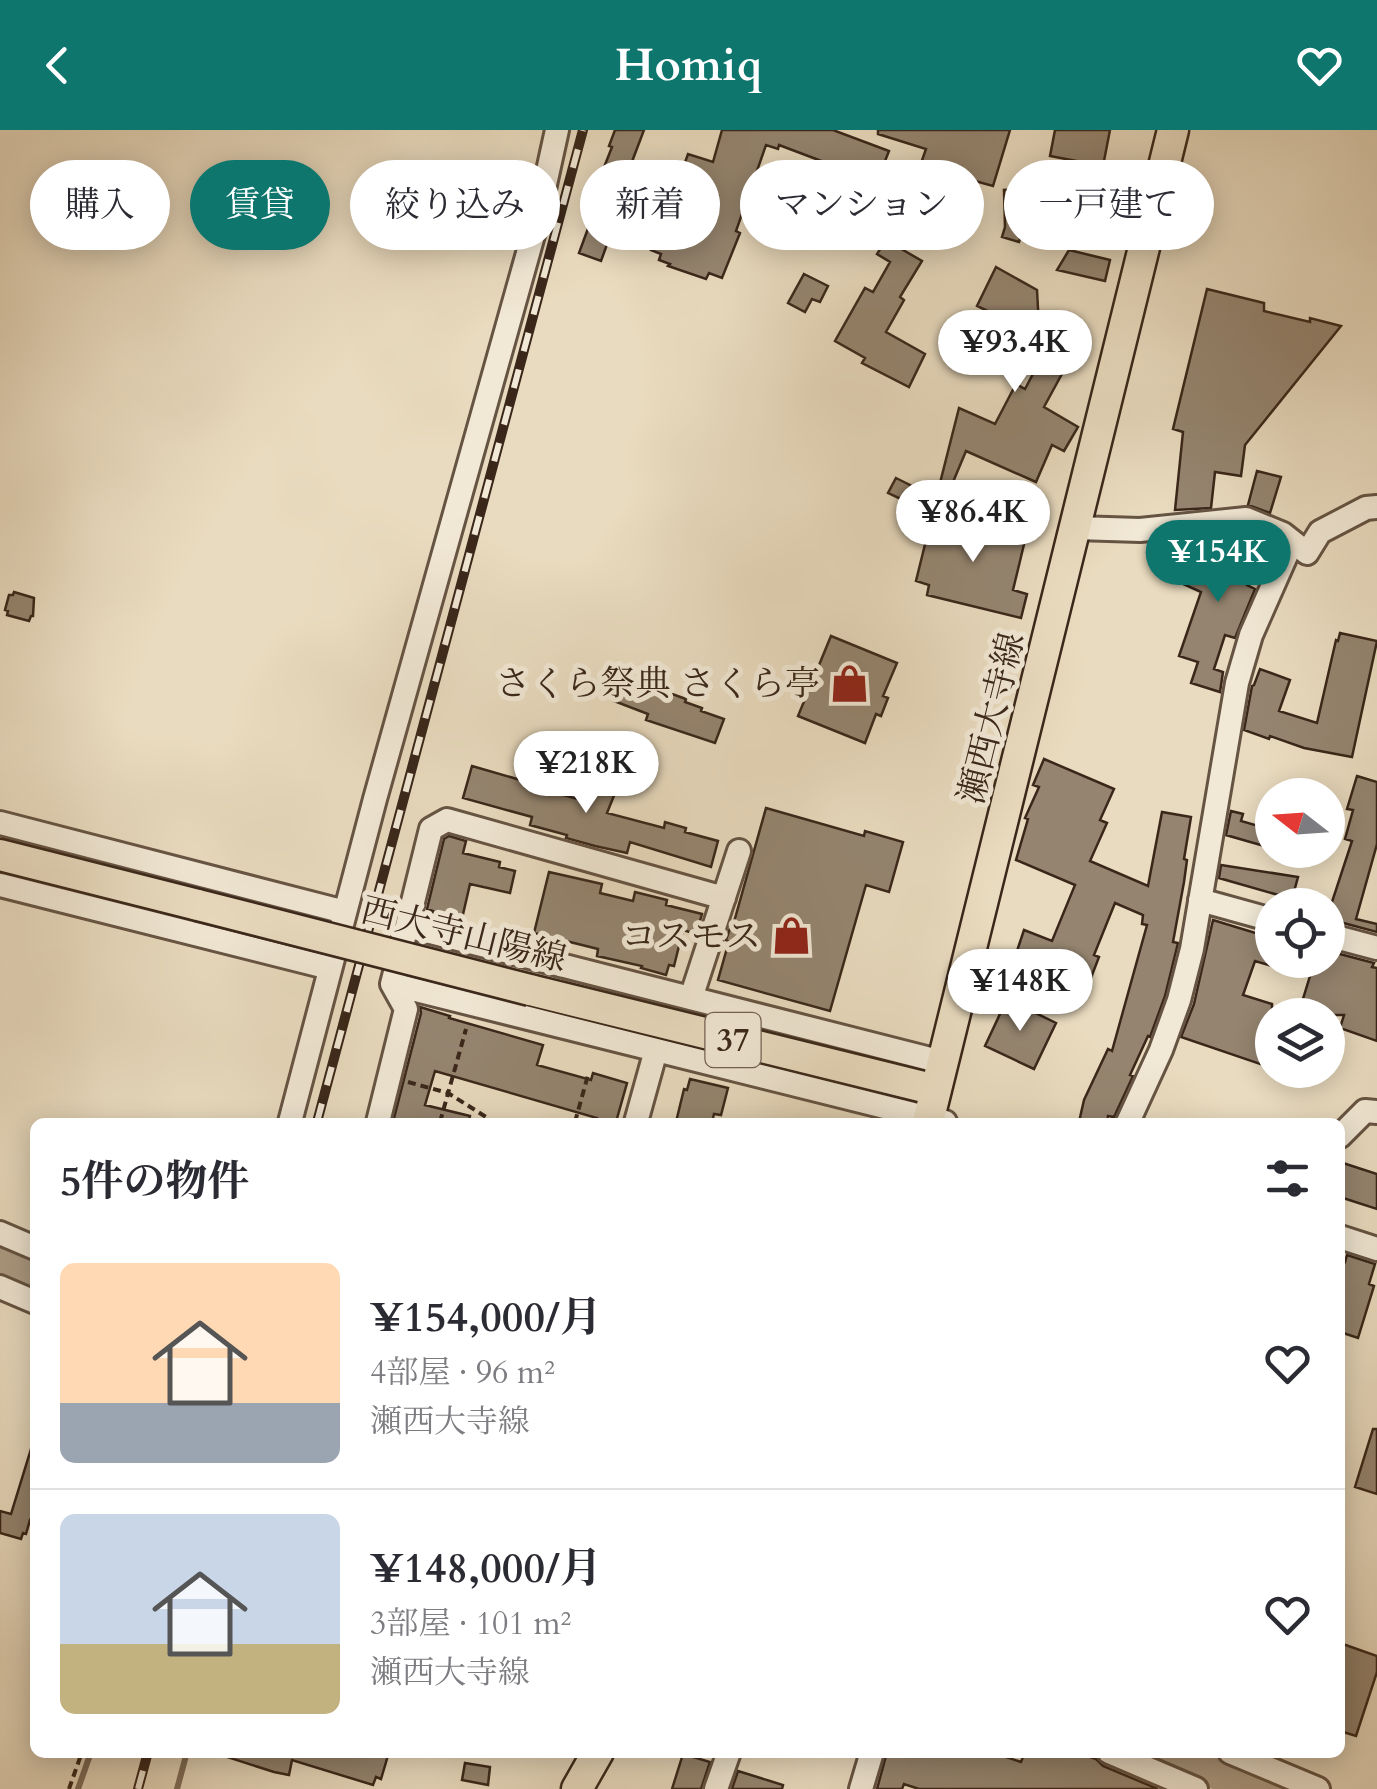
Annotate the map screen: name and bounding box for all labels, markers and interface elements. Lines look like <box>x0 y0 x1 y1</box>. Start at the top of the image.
text: Homiq <box>615 35 762 96</box>
icon: back <box>30 38 85 93</box>
icon: heart <box>1292 38 1347 93</box>
chip: 購入 <box>30 160 170 250</box>
chip: 賃貸 <box>190 160 330 250</box>
chip: 絞り込み <box>350 160 560 250</box>
chip: 新着 <box>580 160 720 250</box>
chip: マンション <box>740 160 984 250</box>
chip: 一戸建て <box>1004 160 1214 250</box>
pin: ¥93.4K <box>934 310 1096 395</box>
text: ¥93.4K <box>960 320 1070 364</box>
pin: ¥86.4K <box>892 480 1054 565</box>
text: ¥86.4K <box>918 490 1028 534</box>
pin: ¥154K <box>1148 520 1288 605</box>
text: ¥154K <box>1168 530 1268 574</box>
street label: 瀬西大寺線 <box>948 628 1036 809</box>
place label: さくら祭典 さくら亭 <box>496 660 820 708</box>
shop icon: さくら祭典 さくら亭 <box>829 662 871 704</box>
pin: ¥218K <box>516 731 656 816</box>
text: ¥218K <box>536 741 636 785</box>
north arrow <box>1255 778 1345 868</box>
map controls <box>1255 778 1345 1088</box>
street label: 西大寺山陽線 <box>356 886 571 984</box>
button: locate <box>1255 888 1345 978</box>
place label: コスモス <box>621 913 761 961</box>
shop icon: コスモス <box>770 915 812 957</box>
pin: ¥148K <box>950 949 1090 1034</box>
text: ¥148K <box>970 959 1070 1003</box>
button: layers <box>1255 998 1345 1088</box>
road number: 37 <box>706 1013 760 1067</box>
icon: filters <box>1260 1151 1315 1206</box>
text: 5件の物件 <box>60 1153 250 1210</box>
text: ¥154,000/月 <box>370 1289 602 1346</box>
icon: home <box>140 1303 260 1423</box>
icon: heart <box>1260 1336 1315 1391</box>
text: 4部屋 · 96 m² <box>370 1351 555 1395</box>
text: 瀬西大寺線 <box>370 1400 530 1444</box>
text: ¥148,000/月 <box>370 1540 602 1597</box>
icon: home <box>140 1554 260 1674</box>
icon: heart <box>1260 1587 1315 1642</box>
text: 3部屋 · 101 m² <box>370 1602 571 1646</box>
text: 瀬西大寺線 <box>370 1651 530 1695</box>

